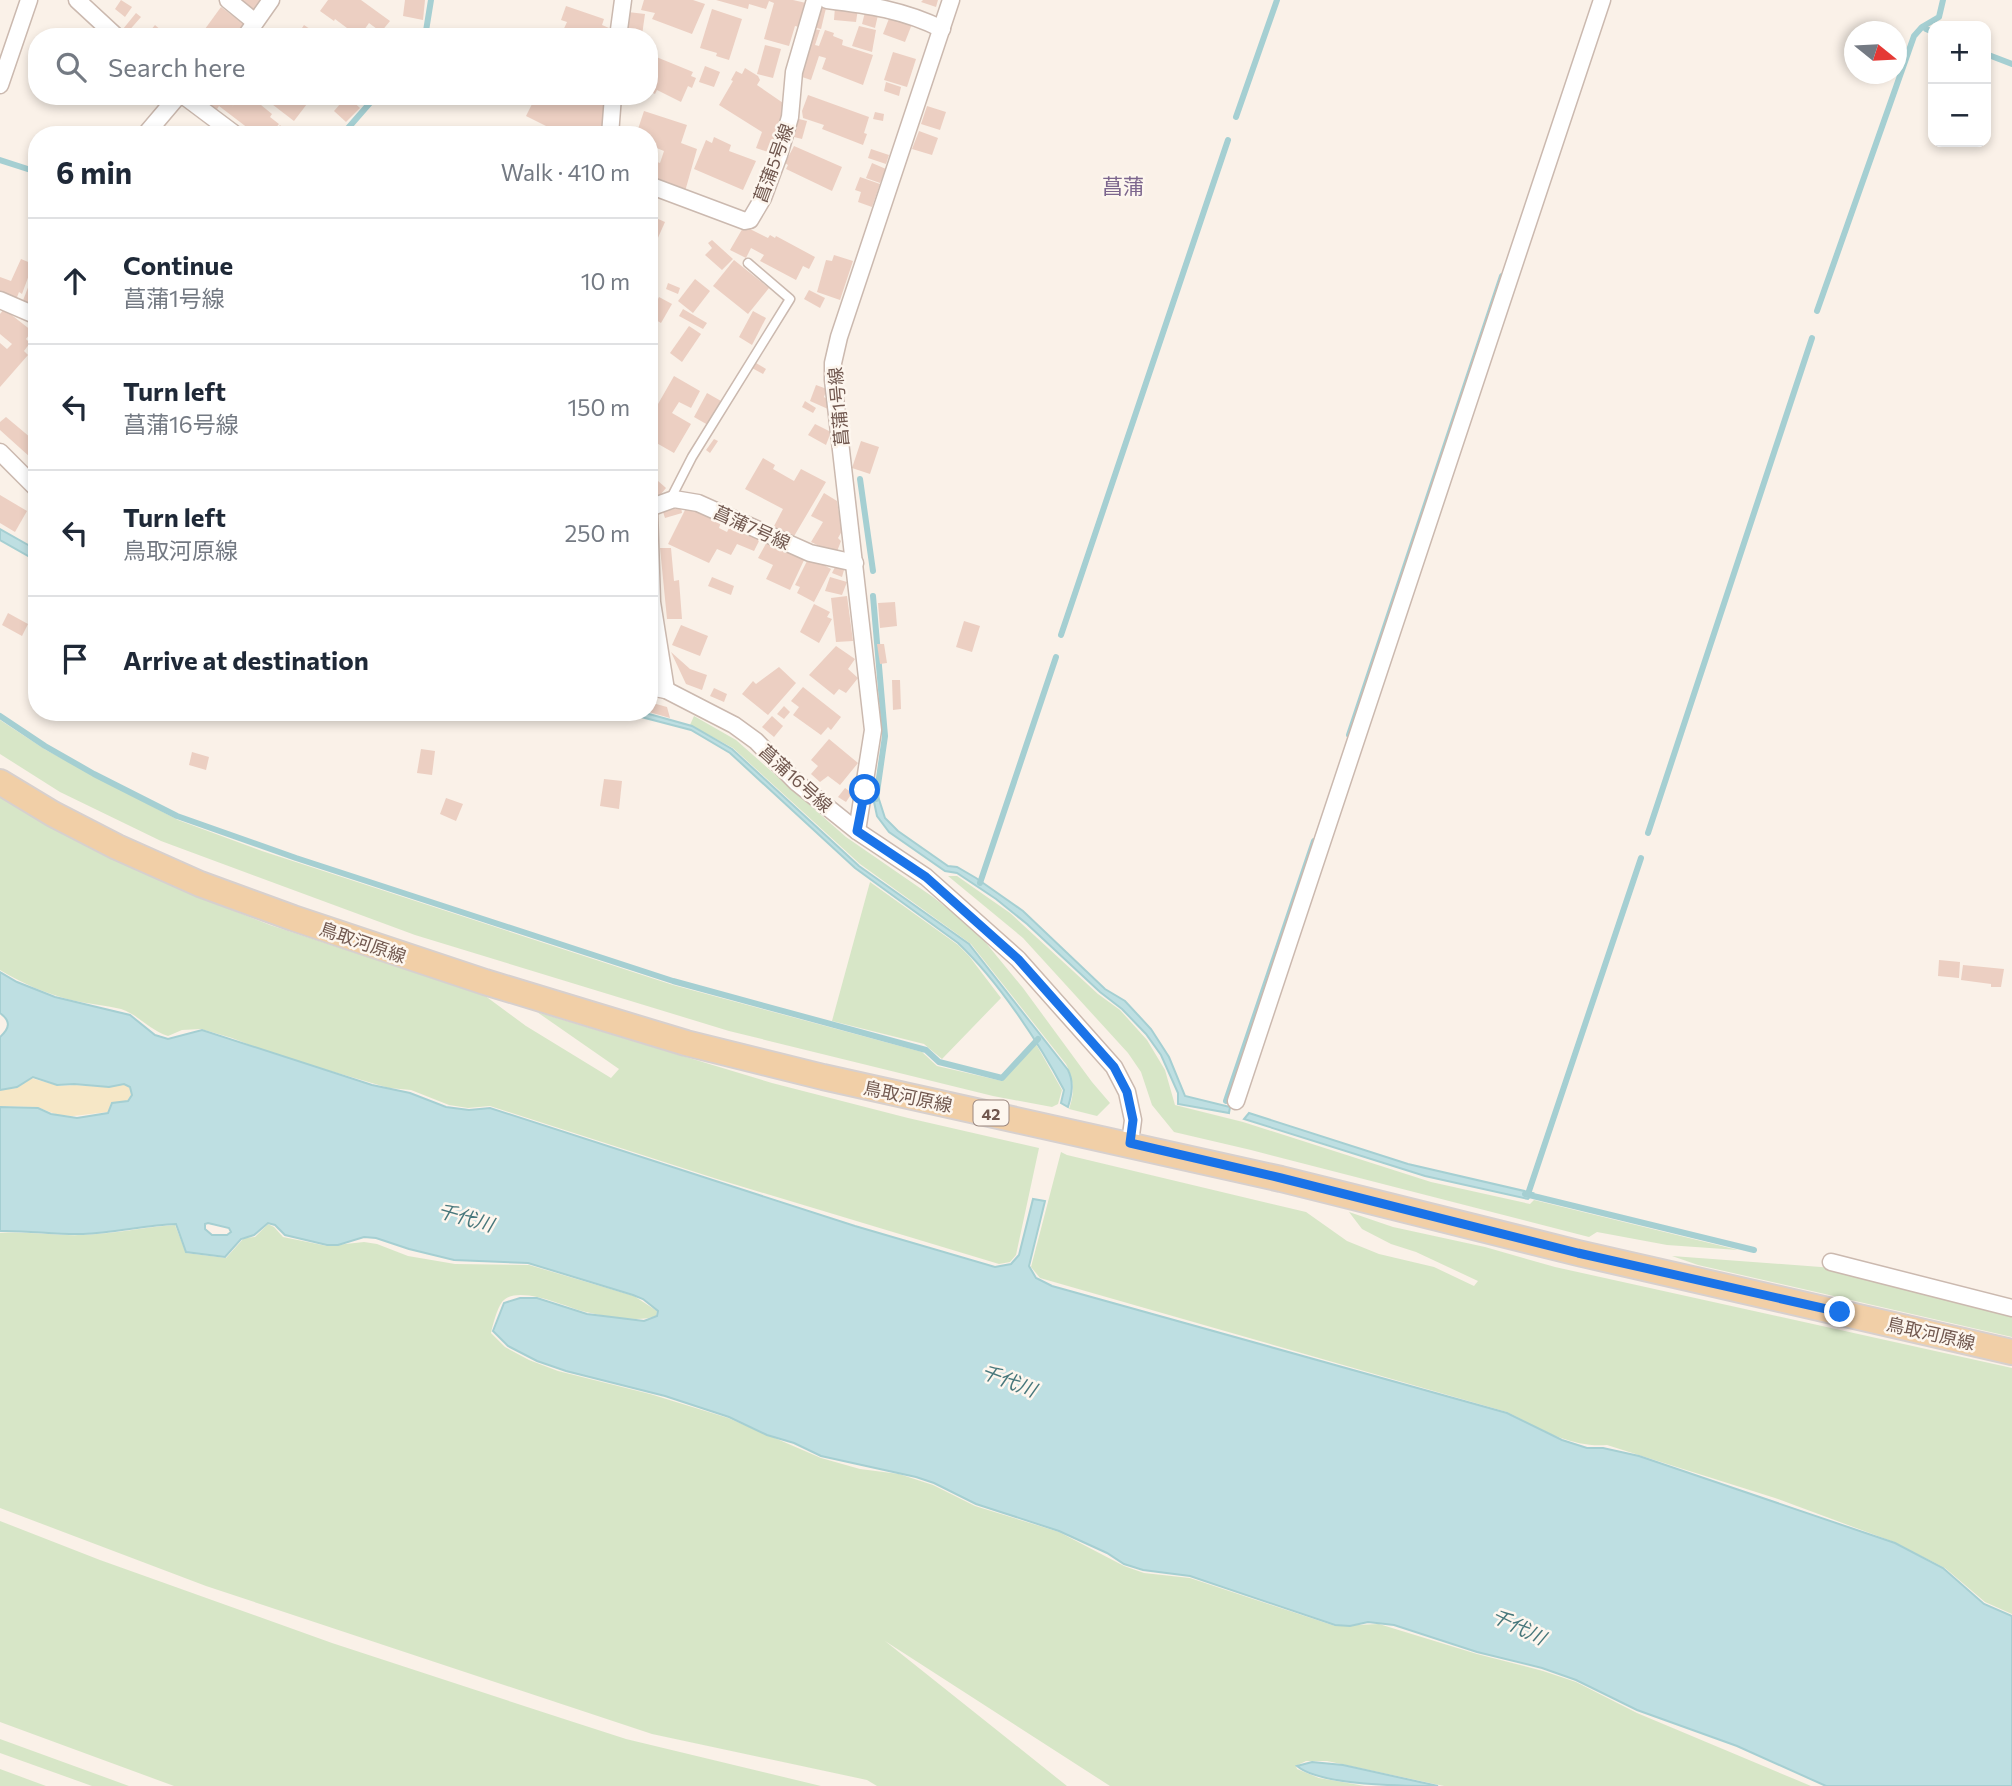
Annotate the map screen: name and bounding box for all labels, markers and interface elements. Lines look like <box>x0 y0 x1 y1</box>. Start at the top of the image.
north arrow <box>1844 21 1907 84</box>
map controls <box>1928 21 1991 147</box>
button: + <box>1928 21 1991 84</box>
search box <box>28 28 658 105</box>
icon: search <box>52 48 90 86</box>
text: Search here <box>108 51 246 82</box>
button: − <box>1928 84 1991 147</box>
street label: 菖蒲5号線 <box>749 121 797 205</box>
text: 6 min <box>56 153 132 190</box>
text: Walk · 410 m <box>501 158 630 186</box>
district label: 菖蒲 <box>1102 173 1144 198</box>
text: Continue <box>123 249 233 280</box>
icon: ahead <box>56 262 94 300</box>
text: 10 m <box>581 267 630 295</box>
text: 菖蒲1号線 <box>123 284 225 312</box>
street label: 菖蒲1号線 <box>824 366 852 448</box>
text: Turn left <box>123 375 226 406</box>
icon: left <box>56 388 94 426</box>
text: 150 m <box>567 393 630 421</box>
text: 菖蒲16号線 <box>123 410 239 438</box>
street label: 菖蒲7号線 <box>710 500 794 554</box>
text: Turn left <box>123 501 226 532</box>
icon: left <box>56 514 94 552</box>
text: 250 m <box>565 519 630 547</box>
text: 鳥取河原線 <box>123 536 238 564</box>
icon: arrive <box>56 640 94 678</box>
text: Arrive at destination <box>123 644 369 675</box>
street label: 菖蒲16号線 <box>755 740 837 816</box>
route start <box>849 774 880 805</box>
street label: 鳥取河原線 <box>317 917 409 967</box>
street label: 鳥取河原線 <box>862 1076 954 1116</box>
road number: 42 <box>974 1100 1009 1126</box>
water label: 千代川 <box>435 1198 498 1236</box>
route end <box>1824 1296 1855 1327</box>
street label: 鳥取河原線 <box>1885 1312 1977 1354</box>
water label: 千代川 <box>978 1359 1042 1402</box>
water label: 千代川 <box>1488 1603 1551 1650</box>

